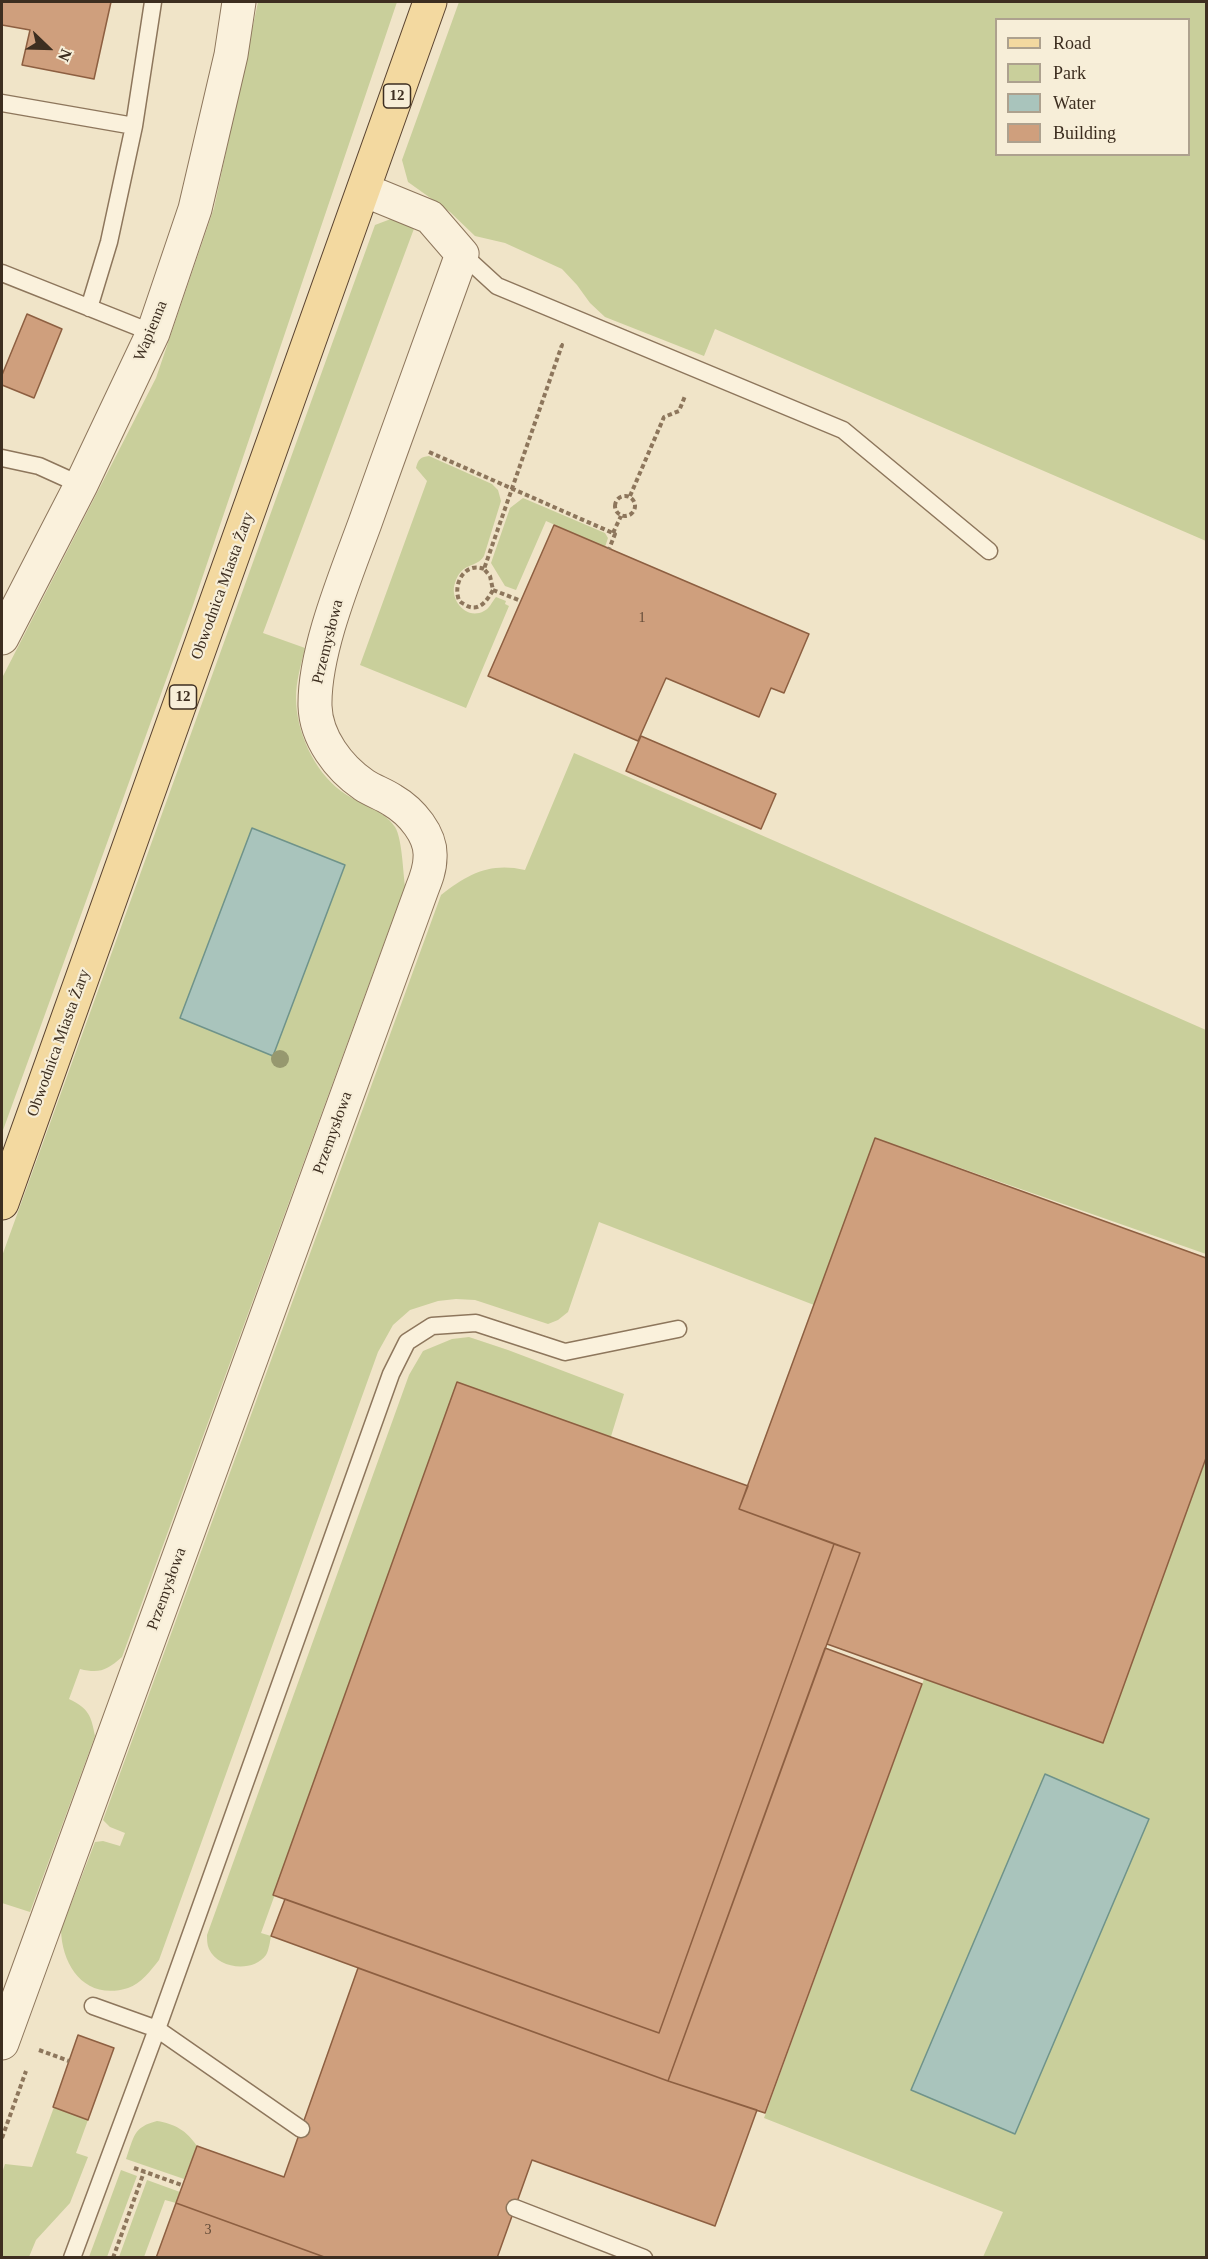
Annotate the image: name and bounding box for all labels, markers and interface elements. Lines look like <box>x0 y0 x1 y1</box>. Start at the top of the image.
north arrow <box>18 18 78 78</box>
legend <box>995 18 1190 156</box>
text: Road <box>1053 33 1091 53</box>
text: N <box>55 47 75 64</box>
text: Park <box>1053 63 1086 83</box>
road number: 12 <box>384 84 410 108</box>
text: Water <box>1053 93 1096 113</box>
text: Building <box>1053 123 1116 143</box>
street label: Wapienna <box>130 298 172 364</box>
street label: Obwodnica Miasta Żary <box>187 510 259 662</box>
street label: Przemysłowa <box>308 598 348 686</box>
house number: 1 <box>638 610 646 626</box>
road number: 12 <box>170 685 196 709</box>
street label: Obwodnica Miasta Żary <box>23 967 95 1119</box>
street label: Przemysłowa <box>309 1089 357 1177</box>
street label: Przemysłowa <box>143 1545 191 1633</box>
house number: 3 <box>204 2222 212 2238</box>

